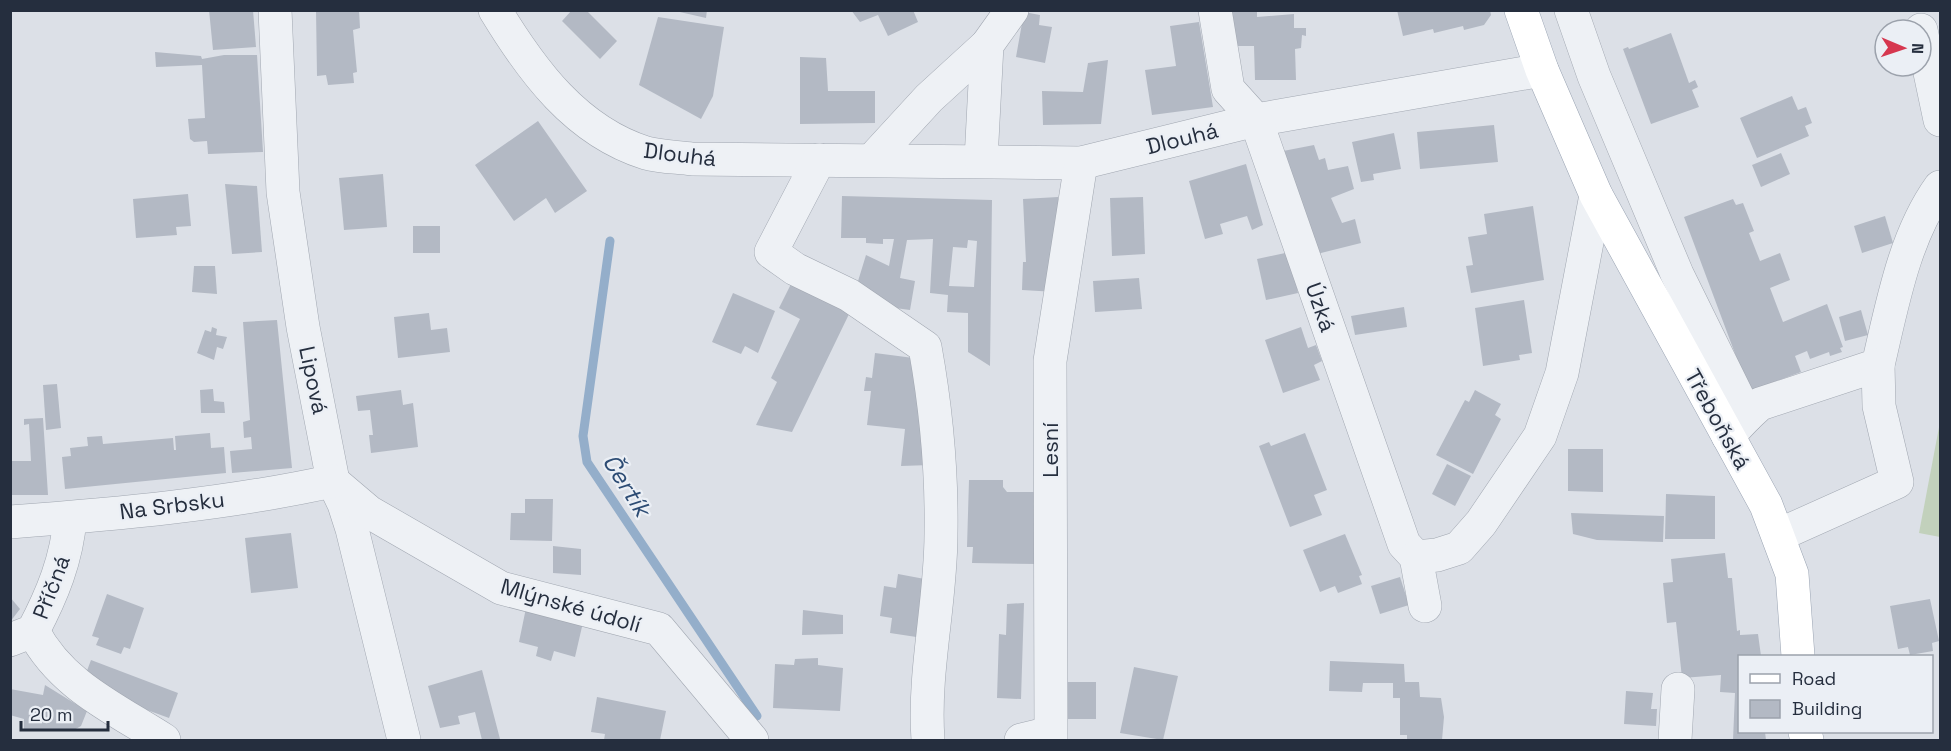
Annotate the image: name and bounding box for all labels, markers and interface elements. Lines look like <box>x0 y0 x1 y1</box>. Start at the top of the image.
north arrow <box>1873 18 1933 78</box>
text: N <box>1907 43 1928 54</box>
street label: Dlouhá <box>1143 115 1221 160</box>
street label: Dlouhá <box>642 136 718 172</box>
street label: Úzká <box>1300 279 1343 336</box>
street label: Lipová <box>293 343 335 417</box>
street label: Třeboňská <box>1679 364 1757 475</box>
street label: Lesní <box>1036 422 1064 478</box>
water label: Čertík <box>596 448 660 525</box>
street label: Na Srbsku <box>118 485 226 525</box>
street label: Příčná <box>26 551 76 623</box>
street label: Mlýnské údolí <box>497 572 645 639</box>
legend <box>1738 655 1933 733</box>
text: Road <box>1792 667 1836 690</box>
scale bar <box>21 694 108 732</box>
text: Building <box>1792 697 1862 720</box>
text: 20 m <box>30 703 73 726</box>

